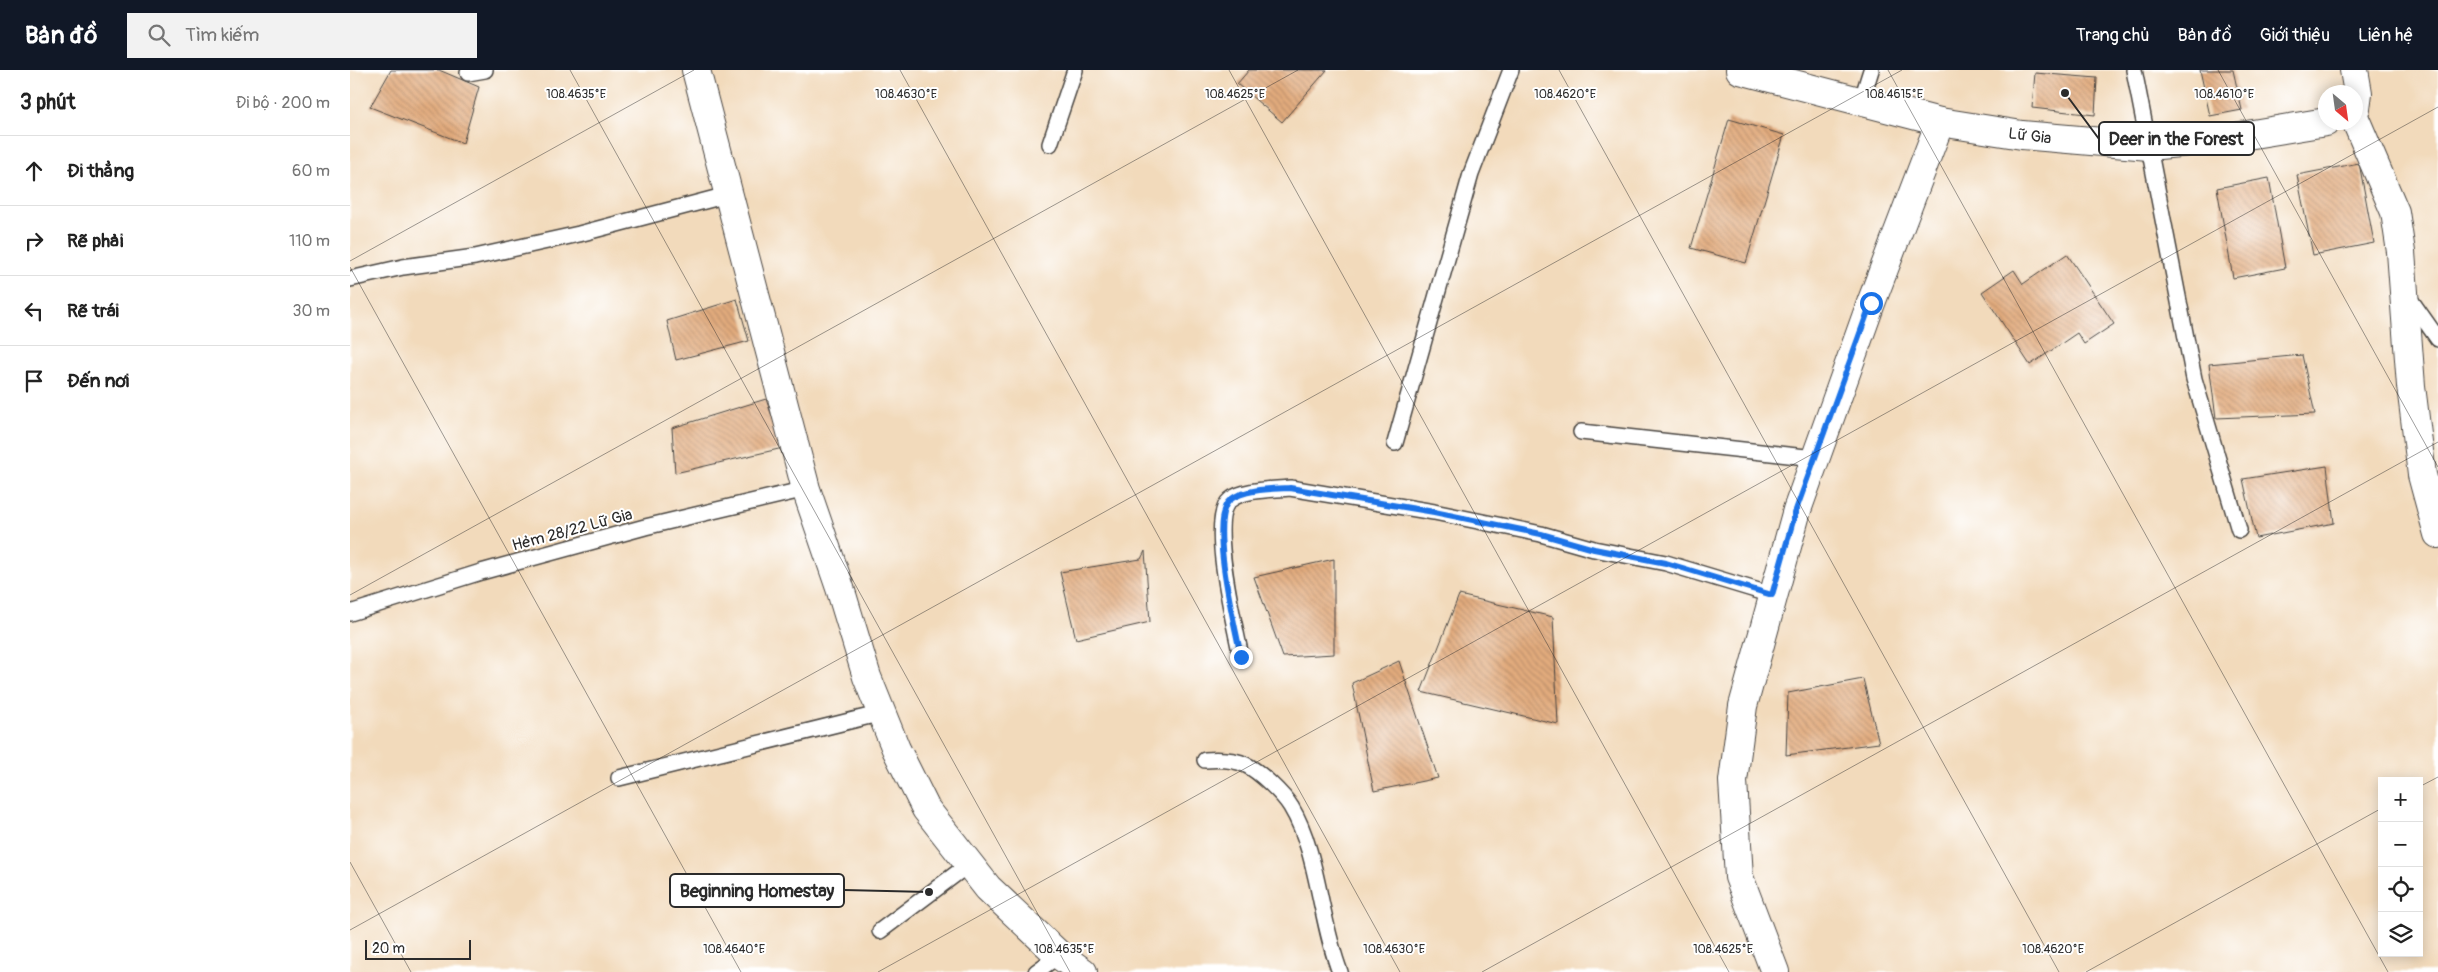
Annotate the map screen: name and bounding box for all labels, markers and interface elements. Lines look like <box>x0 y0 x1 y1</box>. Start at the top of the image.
search box <box>127 13 477 58</box>
text: Bản đồ <box>25 21 97 50</box>
icon: search <box>145 21 173 49</box>
text: Tìm kiếm <box>185 23 259 47</box>
text: Trang chủ <box>2076 24 2150 47</box>
text: Bản đồ <box>2178 24 2232 47</box>
text: Giới thiệu <box>2260 24 2330 47</box>
text: Liên hệ <box>2358 24 2413 47</box>
north arrow <box>2318 85 2363 130</box>
text: 108.4635°E <box>546 87 606 102</box>
text: 108.4630°E <box>875 87 937 102</box>
text: 108.4625°E <box>1205 87 1265 102</box>
text: 108.4620°E <box>1534 87 1596 102</box>
text: 108.4615°E <box>1865 87 1923 102</box>
text: 108.4610°E <box>2194 87 2254 102</box>
text: 3 phút <box>20 89 75 116</box>
text: Đi bộ · 200 m <box>236 93 330 113</box>
callout: Deer in the Forest <box>2099 122 2254 155</box>
street label: Lữ Gia <box>2007 123 2053 149</box>
text: Deer in the Forest <box>2109 128 2244 151</box>
icon: ahead <box>20 157 48 185</box>
text: Đi thẳng <box>67 159 134 183</box>
text: 60 m <box>292 161 330 181</box>
icon: right <box>20 227 48 255</box>
text: Rẽ phải <box>67 229 123 253</box>
text: 110 m <box>289 231 330 251</box>
route start <box>1860 292 1883 315</box>
icon: left <box>20 297 48 325</box>
text: Rẽ trái <box>67 299 119 323</box>
text: 30 m <box>292 301 330 321</box>
icon: arrive <box>20 367 48 395</box>
text: Đến nơi <box>67 369 129 393</box>
street label: Hẻm 28/22 Lữ Gia <box>510 504 635 556</box>
route end <box>1230 646 1253 669</box>
map controls <box>2378 777 2423 957</box>
button: + <box>2378 777 2423 822</box>
button: − <box>2378 822 2423 867</box>
button: locate <box>2378 867 2423 912</box>
callout: Beginning Homestay <box>670 874 844 907</box>
text: Beginning Homestay <box>680 880 835 903</box>
button: layers <box>2378 912 2423 957</box>
scale bar <box>365 937 471 960</box>
text: 20 m <box>372 940 405 957</box>
text: 108.4640°E <box>703 942 765 957</box>
text: 108.4635°E <box>1034 942 1094 957</box>
text: 108.4630°E <box>1363 942 1425 957</box>
text: 108.4625°E <box>1693 942 1753 957</box>
text: 108.4620°E <box>2022 942 2084 957</box>

